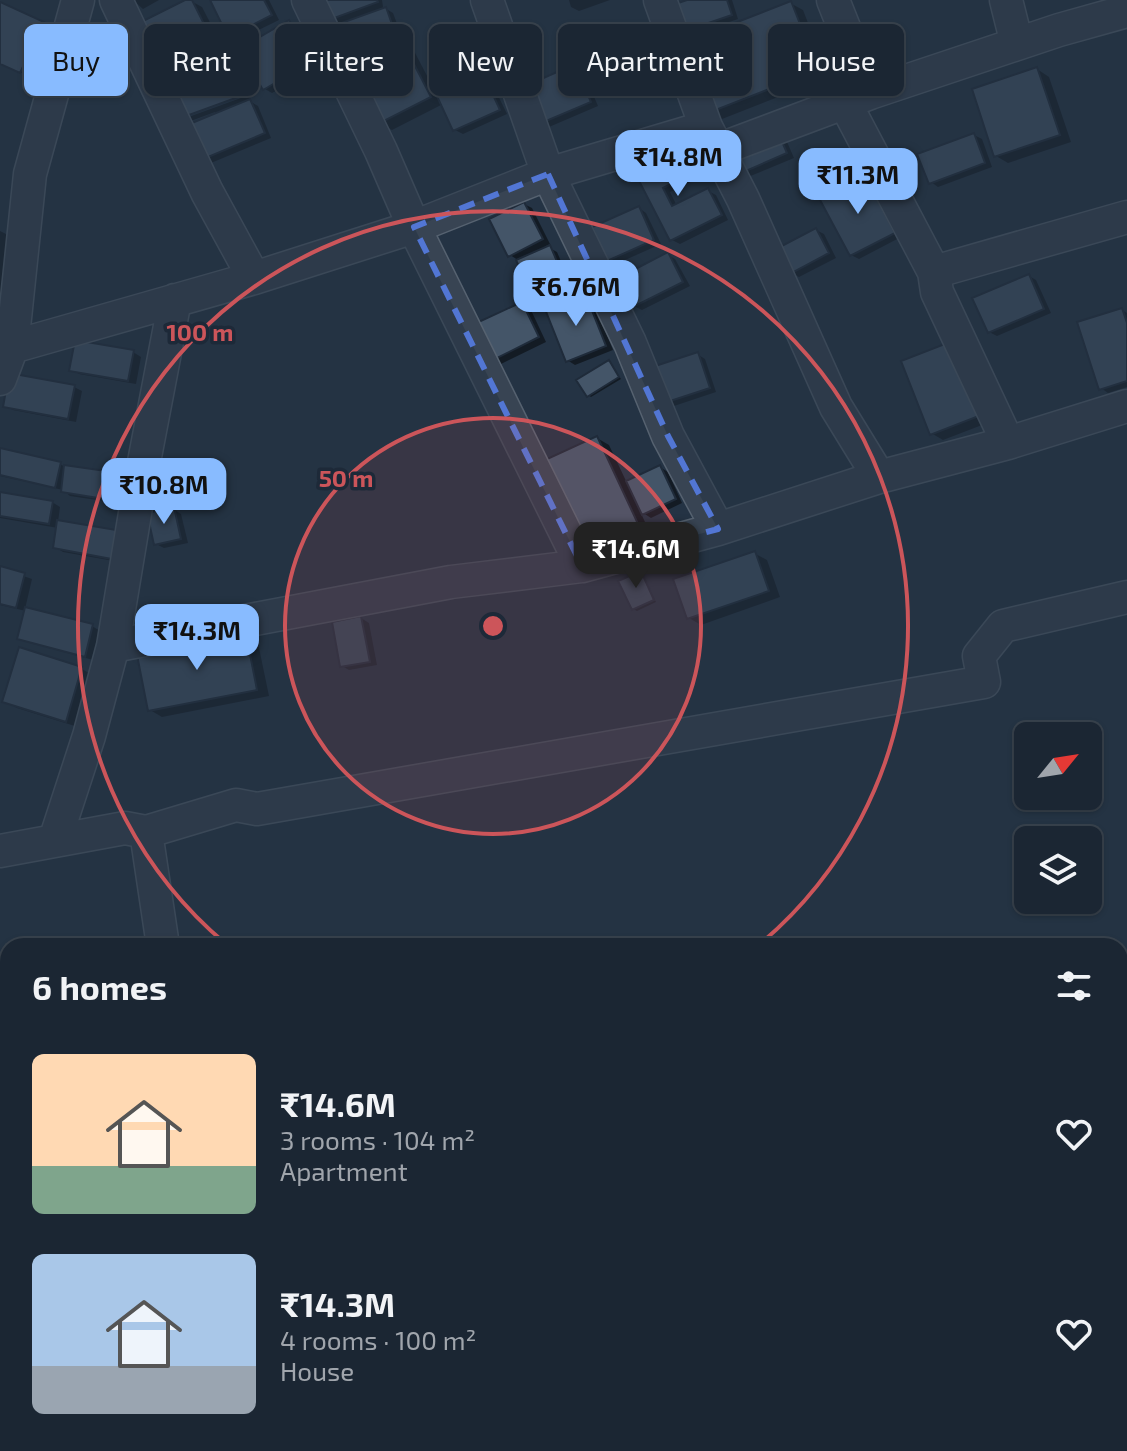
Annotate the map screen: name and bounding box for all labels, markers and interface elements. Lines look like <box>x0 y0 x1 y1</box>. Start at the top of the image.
chip: Buy <box>24 24 128 96</box>
chip: Rent <box>144 24 259 96</box>
chip: Filters <box>275 24 413 96</box>
chip: New <box>429 24 542 96</box>
chip: Apartment <box>558 24 752 96</box>
chip: House <box>768 24 904 96</box>
pin: ₹14.8M <box>613 130 743 198</box>
text: ₹14.8M <box>633 140 723 171</box>
pin: ₹11.3M <box>793 148 923 216</box>
text: ₹11.3M <box>817 158 899 189</box>
pin: ₹6.76M <box>511 260 641 328</box>
text: ₹6.76M <box>531 270 621 301</box>
text: 100 m <box>167 317 233 346</box>
pin: ₹10.8M <box>99 458 229 526</box>
text: 50 m <box>319 463 373 492</box>
text: ₹10.8M <box>119 468 209 499</box>
pin: ₹14.6M <box>571 522 701 590</box>
text: ₹14.6M <box>592 532 680 563</box>
pin: ₹14.3M <box>132 604 262 672</box>
centre of rings <box>479 612 507 640</box>
text: ₹14.3M <box>153 614 241 645</box>
north arrow <box>1014 722 1102 810</box>
map controls <box>1014 722 1102 914</box>
button: layers <box>1014 826 1102 914</box>
icon: filters <box>1052 964 1096 1008</box>
text: 6 homes <box>32 966 167 1007</box>
text: ₹14.6M <box>280 1083 396 1124</box>
icon: home <box>96 1086 192 1182</box>
icon: heart <box>1052 1112 1096 1156</box>
text: 3 rooms · 104 m² <box>280 1124 475 1155</box>
text: Apartment <box>280 1155 408 1186</box>
text: ₹14.3M <box>280 1283 395 1324</box>
icon: home <box>96 1286 192 1382</box>
icon: heart <box>1052 1312 1096 1356</box>
text: 4 rooms · 100 m² <box>280 1324 476 1355</box>
text: House <box>280 1355 354 1386</box>

